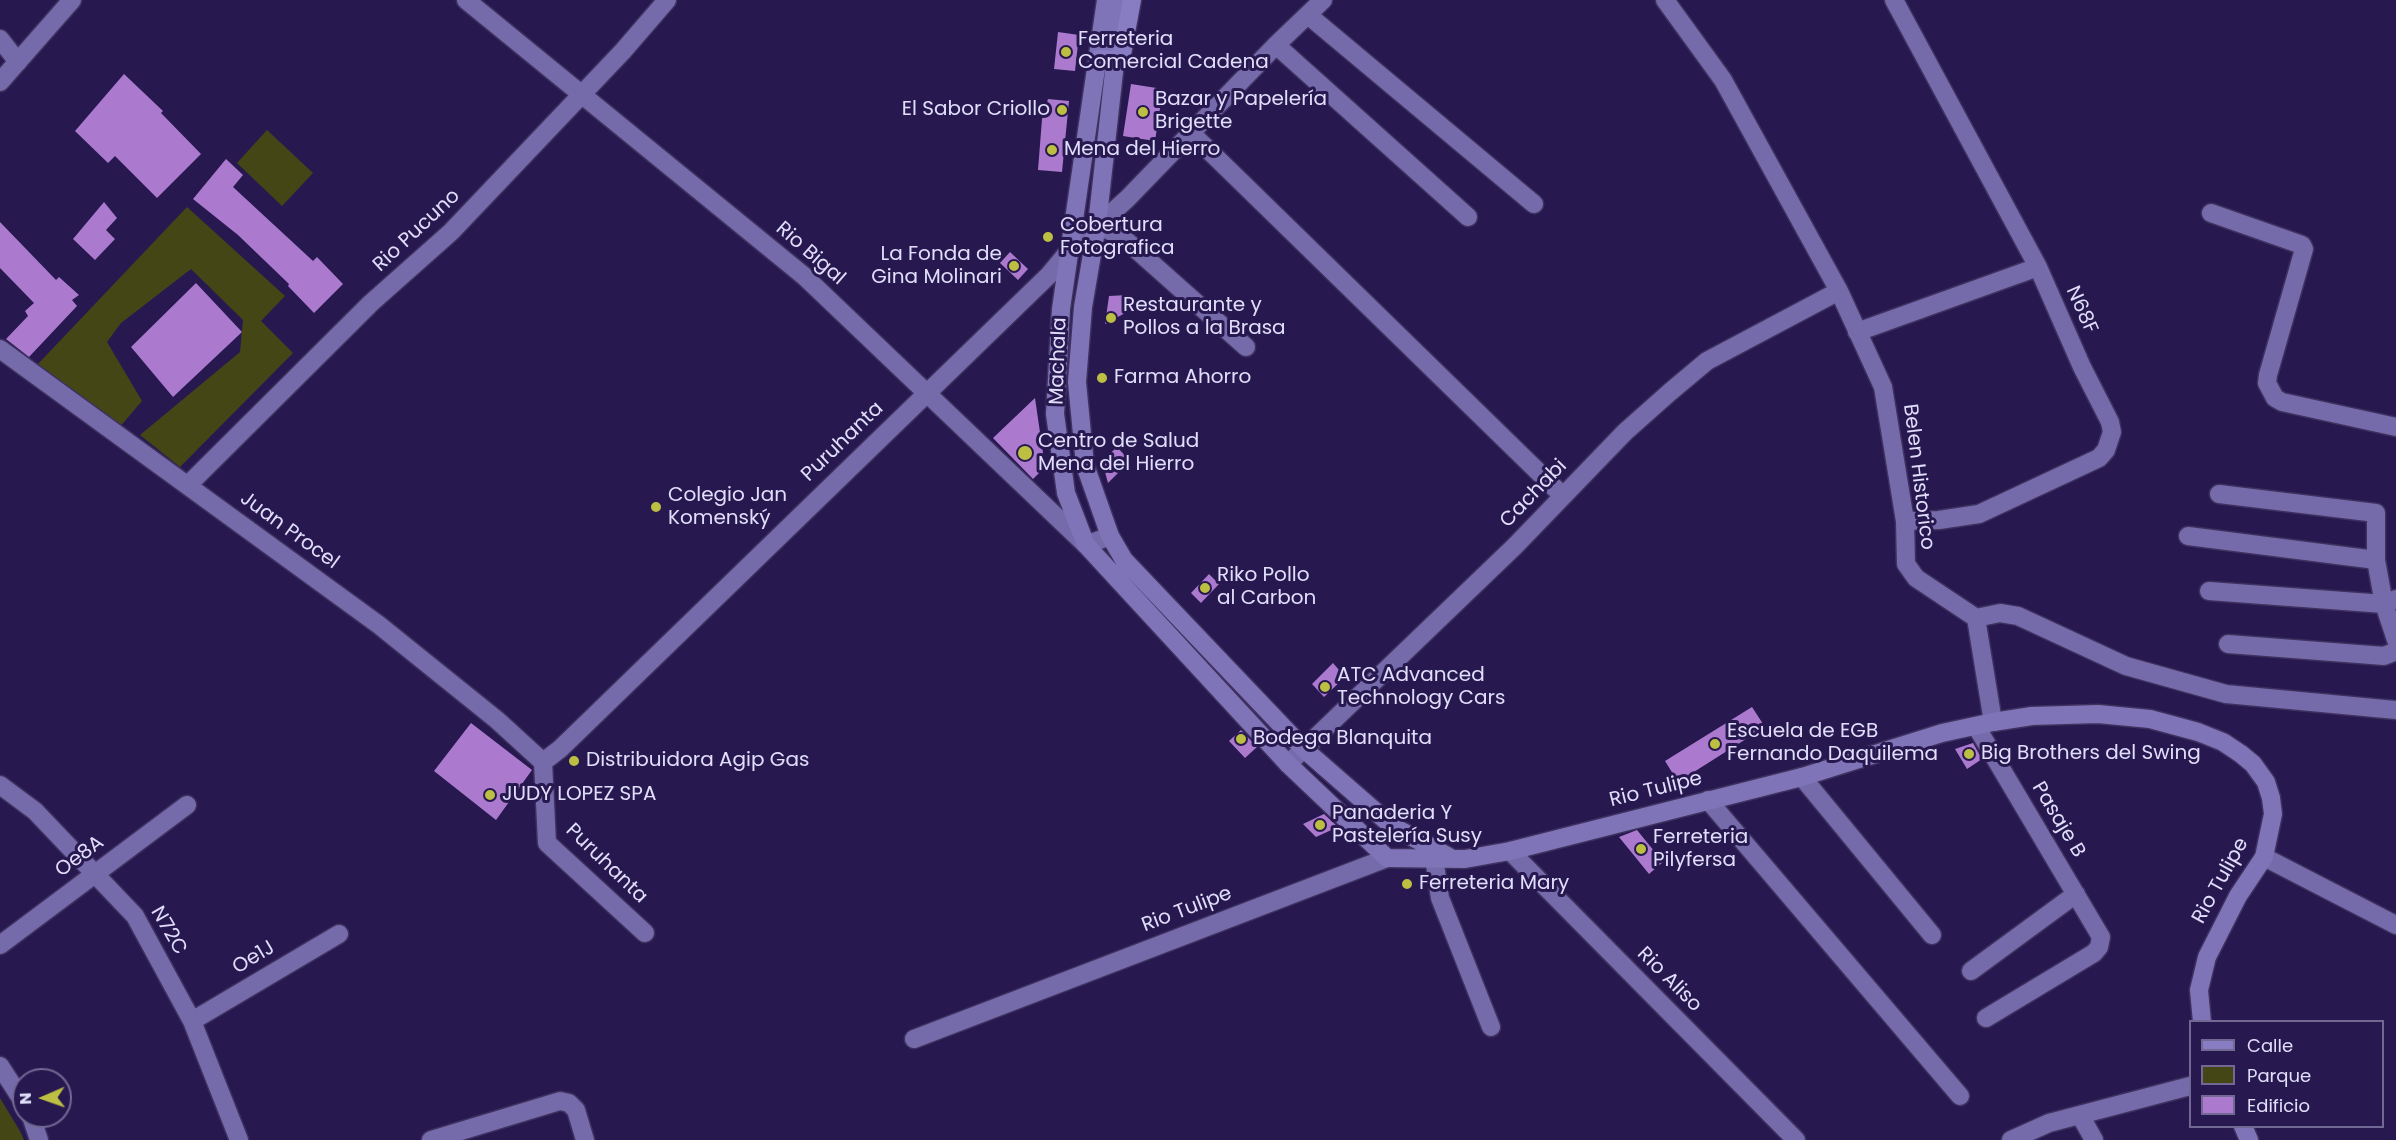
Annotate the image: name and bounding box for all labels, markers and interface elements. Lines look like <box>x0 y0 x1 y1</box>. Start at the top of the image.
place label: Ferreteria Comercial Cadena <box>1078 28 1269 75</box>
marker: Ferreteria Comercial Cadena <box>1059 45 1073 59</box>
place label: Bazar y Papelería Brigette <box>1155 88 1327 135</box>
place label: El Sabor Criollo <box>902 98 1050 122</box>
marker: El Sabor Criollo <box>1055 103 1069 117</box>
marker: Bazar y Papelería Brigette <box>1136 105 1150 119</box>
place label: Mena del Hierro <box>1064 138 1220 162</box>
marker: Mena del Hierro <box>1045 143 1059 157</box>
street label: Rio Pucuno <box>369 185 465 277</box>
place label: Cobertura Fotografica <box>1060 214 1175 261</box>
street label: Rio Bigal <box>770 217 850 291</box>
marker: Cobertura Fotografica <box>1041 230 1055 244</box>
place label: La Fonda de Gina Molinari <box>871 243 1002 290</box>
marker: La Fonda de Gina Molinari <box>1007 259 1021 273</box>
street label: N68F <box>2060 283 2102 337</box>
place label: Restaurante y Pollos a la Brasa <box>1123 294 1286 341</box>
marker: Restaurante y Pollos a la Brasa <box>1104 311 1118 325</box>
street label: Machala <box>1045 317 1073 405</box>
place label: Farma Ahorro <box>1114 366 1251 390</box>
marker: Farma Ahorro <box>1095 371 1109 385</box>
street label: Puruhanta <box>797 397 889 487</box>
street label: Belen Historico <box>1897 403 1939 551</box>
place label: Centro de Salud Mena del Hierro <box>1038 430 1199 477</box>
marker: Centro de Salud Mena del Hierro <box>1016 444 1034 462</box>
street label: Cachabi <box>1496 455 1572 533</box>
place label: Colegio Jan Komenský <box>668 484 787 531</box>
street label: Juan Procel <box>235 487 343 575</box>
marker: Colegio Jan Komenský <box>649 500 663 514</box>
place label: Riko Pollo al Carbon <box>1217 564 1316 611</box>
marker: Riko Pollo al Carbon <box>1198 581 1212 595</box>
place label: ATC Advanced Technology Cars <box>1337 664 1505 711</box>
marker: ATC Advanced Technology Cars <box>1318 680 1332 694</box>
place label: Escuela de EGB Fernando Daquilema <box>1727 720 1938 767</box>
place label: Bodega Blanquita <box>1253 727 1432 751</box>
marker: Bodega Blanquita <box>1234 732 1248 746</box>
marker: Escuela de EGB Fernando Daquilema <box>1708 737 1722 751</box>
place label: Big Brothers del Swing <box>1981 742 2201 766</box>
marker: Big Brothers del Swing <box>1962 747 1976 761</box>
place label: Distribuidora Agip Gas <box>586 749 809 773</box>
marker: Distribuidora Agip Gas <box>567 754 581 768</box>
street label: Rio Tulipe <box>1607 767 1705 813</box>
street label: Pasaje B <box>2026 778 2090 862</box>
place label: JUDY LOPEZ SPA <box>502 783 656 807</box>
marker: JUDY LOPEZ SPA <box>483 788 497 802</box>
place label: Panaderia Y Pastelería Susy <box>1332 802 1482 849</box>
marker: Panaderia Y Pastelería Susy <box>1313 818 1327 832</box>
street label: Puruhanta <box>560 819 652 909</box>
place label: Ferreteria Pilyfersa <box>1653 826 1748 873</box>
street label: Oe8A <box>51 831 109 883</box>
street label: Rio Tulipe <box>2188 834 2254 928</box>
marker: Ferreteria Pilyfersa <box>1634 842 1648 856</box>
place label: Ferreteria Mary <box>1419 872 1569 896</box>
marker: Ferreteria Mary <box>1400 877 1414 891</box>
street label: Rio Tulipe <box>1139 882 1235 938</box>
street label: N72C <box>145 903 191 959</box>
street label: Oe1J <box>228 936 280 980</box>
street label: Rio Aliso <box>1632 943 1706 1017</box>
legend <box>2189 1020 2384 1128</box>
text: Calle <box>2247 1033 2293 1058</box>
text: Parque <box>2247 1063 2311 1088</box>
north arrow <box>12 1068 72 1128</box>
text: N <box>14 1092 37 1105</box>
text: Edificio <box>2247 1093 2310 1118</box>

